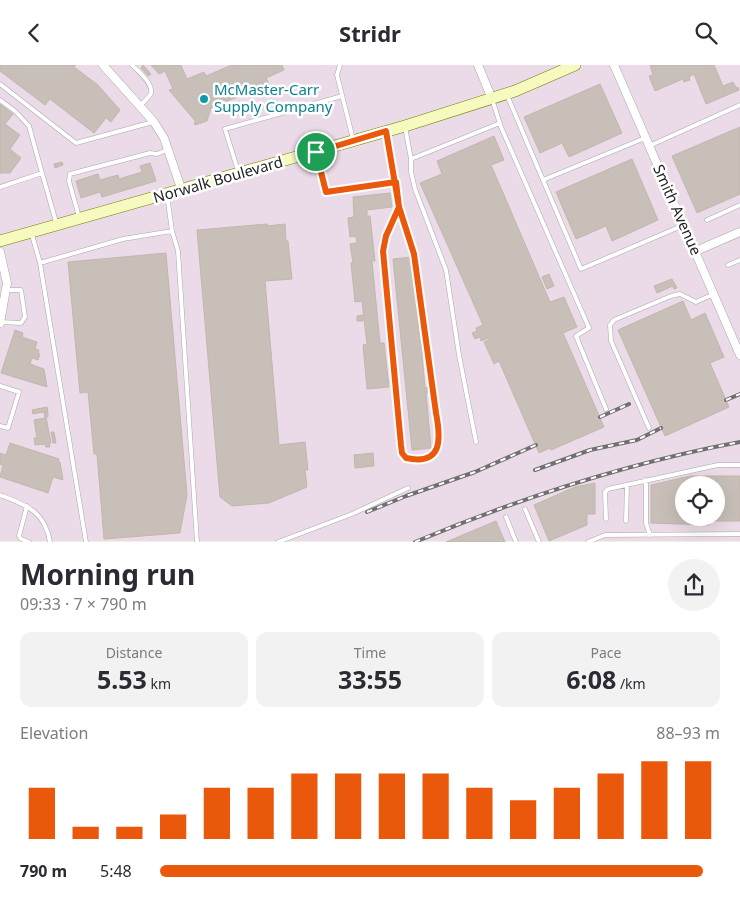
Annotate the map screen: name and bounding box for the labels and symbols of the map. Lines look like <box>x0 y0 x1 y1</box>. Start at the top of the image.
place label: McMaster-Carr Supply Company <box>214 79 333 116</box>
marker: McMaster-Carr Supply Company <box>198 93 210 105</box>
pin <box>295 131 337 173</box>
street label: Norwalk Boulevard <box>151 151 285 207</box>
street label: Smith Avenue <box>649 161 707 258</box>

